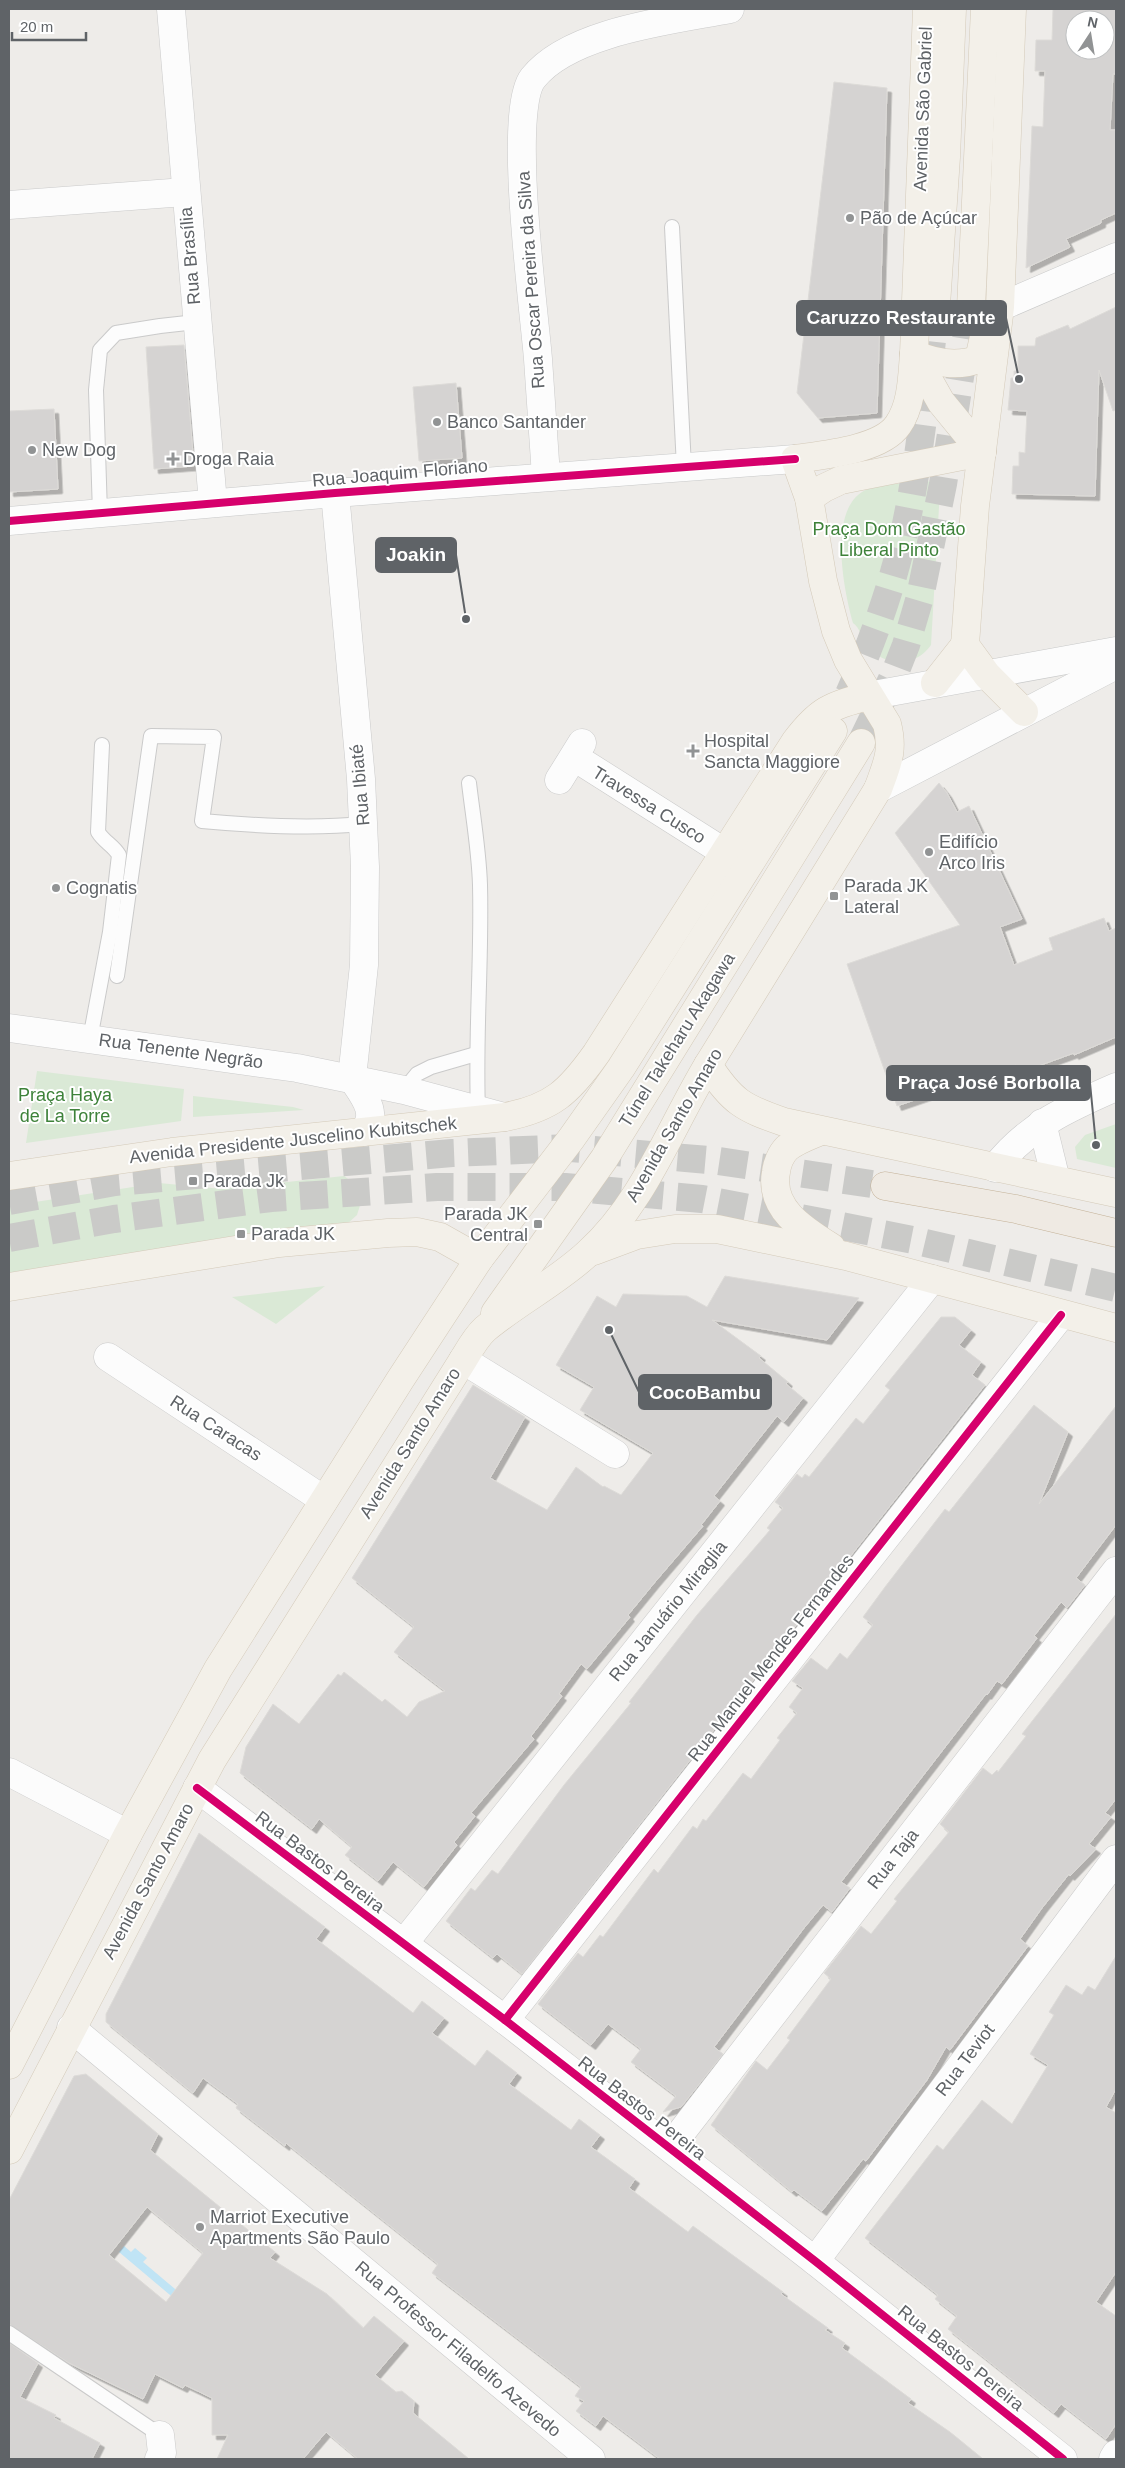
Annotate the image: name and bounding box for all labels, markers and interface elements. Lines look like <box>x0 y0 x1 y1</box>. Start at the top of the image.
scale bar <box>12 10 86 42</box>
north arrow <box>1065 10 1115 60</box>
text: N <box>1086 13 1099 31</box>
text: 20 m <box>20 18 53 35</box>
street label: Avenida São Gabriel <box>910 26 936 192</box>
street label: Rua Oscar Pereira da Silva <box>513 170 549 389</box>
street label: Rua Brasília <box>176 205 204 306</box>
place label: Pão de Açúcar <box>860 208 977 228</box>
marker: Pão de Açúcar <box>844 212 856 224</box>
callout: Caruzzo Restaurante <box>797 301 1006 335</box>
text: Caruzzo Restaurante <box>807 307 996 328</box>
place label: Banco Santander <box>447 412 586 432</box>
marker: Banco Santander <box>431 416 443 428</box>
place label: New Dog <box>42 440 116 460</box>
marker: New Dog <box>26 444 38 456</box>
place label: Droga Raia <box>183 449 275 469</box>
marker: Droga Raia <box>167 453 179 465</box>
street label: Rua Joaquim Floriano <box>311 455 489 491</box>
park label: Praça Dom Gastão Liberal Pinto <box>812 519 966 560</box>
callout: Joakin <box>376 538 456 572</box>
text: Joakin <box>386 544 446 565</box>
place label: Hospital Sancta Maggiore <box>704 731 840 772</box>
street label: Rua Ibiaté <box>346 743 374 827</box>
marker: Hospital Sancta Maggiore <box>686 744 700 758</box>
street label: Travessa Cusco <box>589 762 709 848</box>
place label: Edifício Arco Iris <box>939 832 1005 873</box>
marker: Edifício Arco Iris <box>923 846 935 858</box>
place label: Parada JK Lateral <box>844 876 928 917</box>
place label: Cognatis <box>66 878 137 898</box>
marker: Cognatis <box>50 882 62 894</box>
marker: Parada JK Lateral <box>828 890 840 902</box>
street label: Túnel Takeharu Akagawa <box>615 948 739 1131</box>
street label: Rua Tenente Negrão <box>98 1030 264 1072</box>
street label: Avenida Santo Amaro <box>622 1045 726 1205</box>
callout: Praça José Borbolla <box>887 1066 1090 1100</box>
text: Praça José Borbolla <box>898 1072 1081 1093</box>
park label: Praça Haya de La Torre <box>18 1085 113 1126</box>
street label: Avenida Presidente Juscelino Kubitschek <box>128 1113 459 1167</box>
place label: Parada Jk <box>203 1171 285 1191</box>
marker: Parada Jk <box>187 1175 199 1187</box>
place label: Parada JK Central <box>444 1204 528 1245</box>
marker: Parada JK Central <box>532 1218 544 1230</box>
place label: Parada JK <box>251 1224 335 1244</box>
marker: Parada JK <box>235 1228 247 1240</box>
street label: Avenida Santo Amaro <box>355 1364 465 1522</box>
callout: CocoBambu <box>639 1375 771 1409</box>
text: CocoBambu <box>649 1382 761 1403</box>
street label: Rua Caracas <box>167 1391 265 1465</box>
street label: Rua Januário Miraglia <box>605 1536 731 1685</box>
street label: Rua Manuel Mendes Fernandes <box>684 1551 858 1765</box>
street label: Avenida Santo Amaro <box>98 1800 198 1962</box>
street label: Rua Bastos Pereira <box>252 1807 389 1918</box>
street label: Rua Taja <box>863 1824 923 1893</box>
street label: Rua Teviot <box>932 2020 998 2100</box>
street label: Rua Bastos Pereira <box>574 2052 710 2165</box>
place label: Marriot Executive Apartments São Paulo <box>210 2207 390 2248</box>
marker: Marriot Executive Apartments São Paulo <box>194 2221 206 2233</box>
street label: Rua Professor Filadelfo Azevedo <box>351 2257 565 2441</box>
street label: Rua Bastos Pereira <box>894 2301 1029 2416</box>

